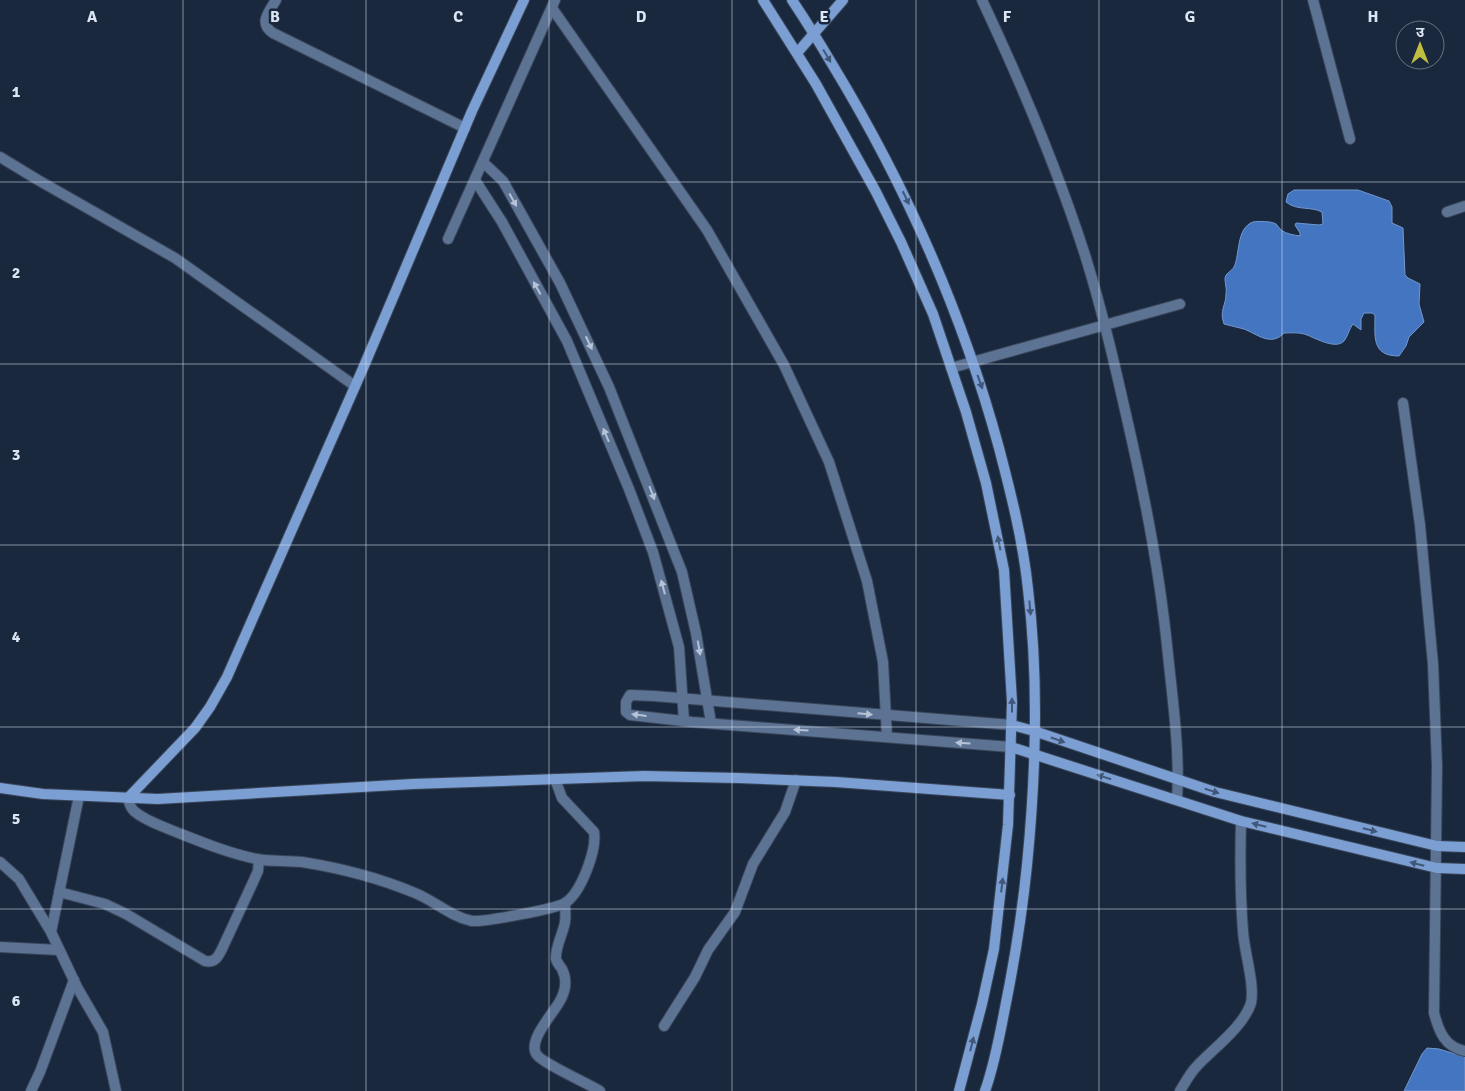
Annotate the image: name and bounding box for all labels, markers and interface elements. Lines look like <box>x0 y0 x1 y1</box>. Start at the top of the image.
text: A <box>87 7 98 27</box>
text: B <box>270 7 280 27</box>
text: C <box>453 7 463 27</box>
text: D <box>636 7 647 27</box>
text: E <box>819 7 829 27</box>
text: F <box>1003 7 1012 27</box>
text: G <box>1185 7 1195 27</box>
text: H <box>1368 7 1378 27</box>
north arrow <box>1395 20 1445 70</box>
text: उ <box>1416 24 1425 41</box>
one-way arrow <box>823 50 832 63</box>
text: 1 <box>12 82 21 102</box>
one-way arrow <box>903 191 911 205</box>
one-way arrow <box>509 192 517 207</box>
text: 2 <box>12 263 20 283</box>
one-way arrow <box>533 281 542 294</box>
one-way arrow <box>584 336 593 351</box>
one-way arrow <box>977 374 984 389</box>
one-way arrow <box>602 427 610 442</box>
text: 3 <box>12 445 20 465</box>
one-way arrow <box>648 486 656 501</box>
one-way arrow <box>995 536 1003 551</box>
one-way arrow <box>658 579 666 594</box>
one-way arrow <box>1026 600 1034 616</box>
text: 4 <box>12 627 21 647</box>
one-way arrow <box>695 641 703 657</box>
one-way arrow <box>1008 697 1016 713</box>
one-way arrow <box>858 710 874 718</box>
one-way arrow <box>630 711 646 719</box>
one-way arrow <box>792 726 808 734</box>
one-way arrow <box>1051 736 1066 744</box>
one-way arrow <box>954 738 970 746</box>
one-way arrow <box>1096 773 1111 780</box>
one-way arrow <box>1205 788 1220 796</box>
text: 5 <box>12 809 20 829</box>
one-way arrow <box>1251 821 1266 829</box>
one-way arrow <box>1363 826 1378 834</box>
one-way arrow <box>1409 859 1424 867</box>
one-way arrow <box>998 876 1006 892</box>
text: 6 <box>12 991 21 1011</box>
one-way arrow <box>968 1037 976 1052</box>

